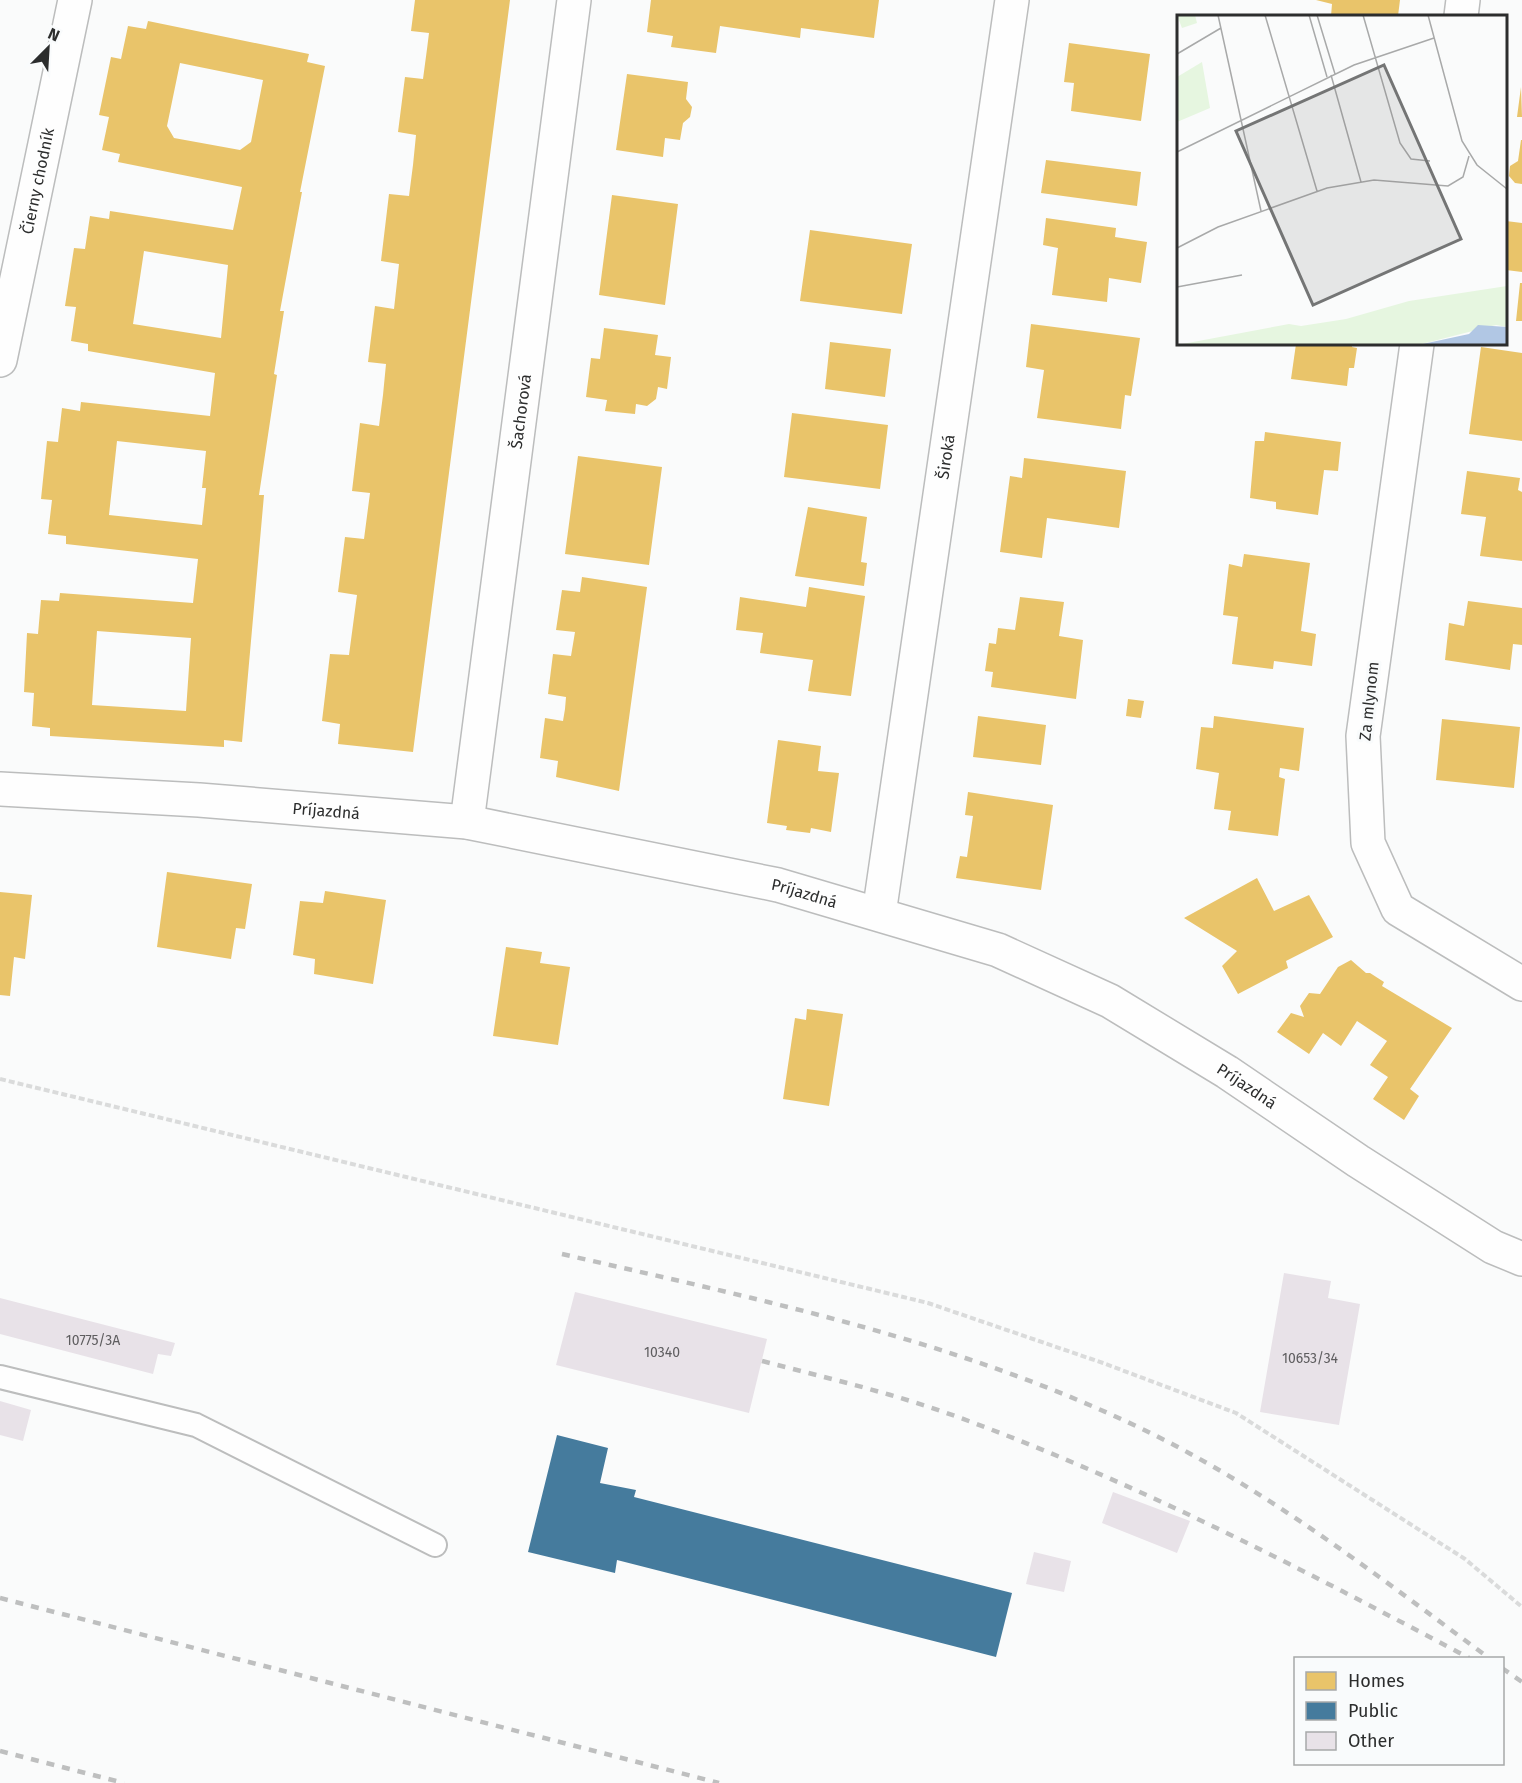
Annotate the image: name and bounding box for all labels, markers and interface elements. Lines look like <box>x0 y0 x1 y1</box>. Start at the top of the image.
inset map <box>1177 15 1507 345</box>
north arrow <box>18 18 78 78</box>
text: N <box>45 24 63 46</box>
street label: Čierny chodník <box>16 125 58 236</box>
street label: Šachorová <box>505 373 535 450</box>
street label: Široká <box>932 433 958 480</box>
street label: Za mlynom <box>1355 660 1383 742</box>
street label: Príjazdná <box>292 798 361 823</box>
street label: Príjazdná <box>770 874 840 911</box>
street label: Príjazdná <box>1214 1059 1280 1112</box>
house number: 10775/3A <box>66 1332 120 1349</box>
house number: 10340 <box>644 1344 680 1361</box>
house number: 10653/34 <box>1282 1350 1339 1367</box>
legend <box>1294 1657 1504 1765</box>
text: Homes <box>1348 1670 1404 1692</box>
text: Public <box>1348 1700 1398 1722</box>
text: Other <box>1348 1730 1394 1752</box>

